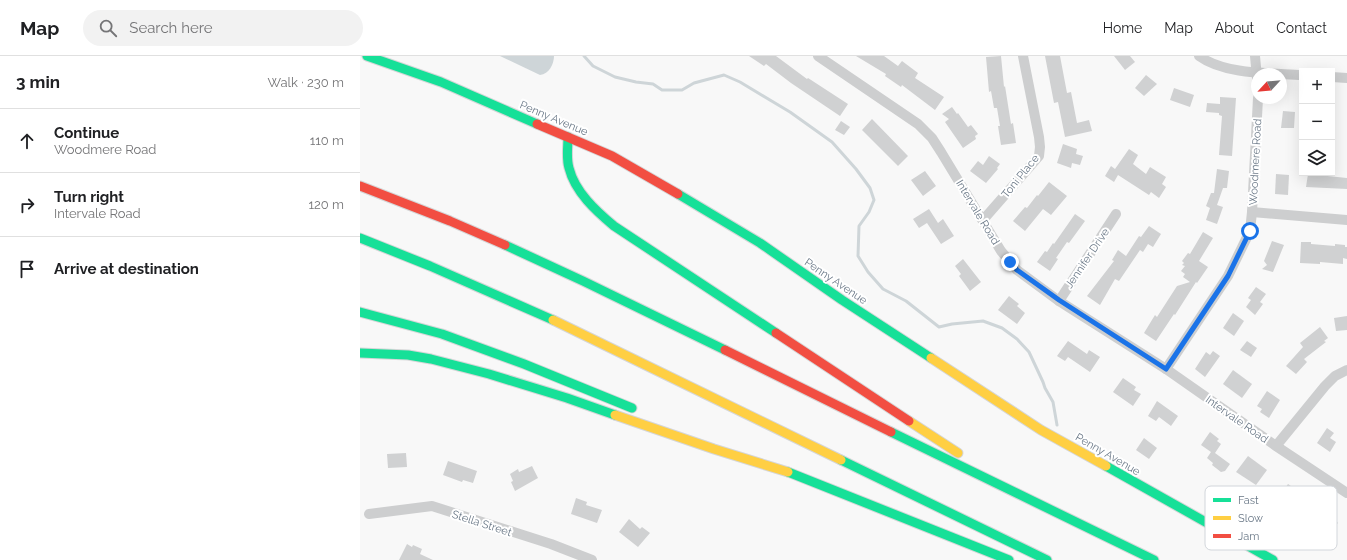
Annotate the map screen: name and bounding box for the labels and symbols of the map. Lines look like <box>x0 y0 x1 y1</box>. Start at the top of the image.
north arrow <box>1251 68 1287 104</box>
street label: Penny Avenue <box>518 98 590 139</box>
street label: Woodmere Road <box>1247 118 1264 206</box>
street label: Toni Place <box>999 152 1042 201</box>
street label: Intervale Road <box>953 177 1002 247</box>
route start <box>1241 222 1259 240</box>
street label: Jennifer Drive <box>1063 225 1113 291</box>
route end <box>1001 253 1019 271</box>
street label: Penny Avenue <box>802 256 870 307</box>
street label: Intervale Road <box>1203 393 1271 446</box>
street label: Penny Avenue <box>1073 431 1143 478</box>
legend <box>1205 486 1337 550</box>
text: Fast <box>1238 494 1259 507</box>
street label: Stella Street <box>450 508 514 539</box>
text: Slow <box>1238 512 1263 525</box>
text: Jam <box>1238 530 1259 543</box>

